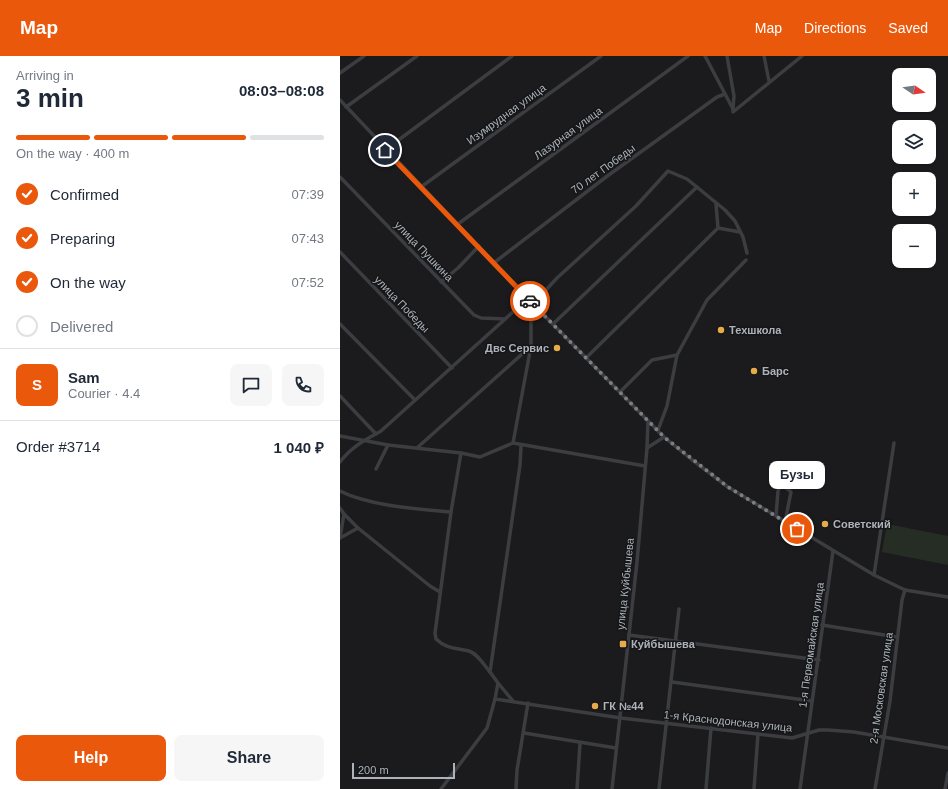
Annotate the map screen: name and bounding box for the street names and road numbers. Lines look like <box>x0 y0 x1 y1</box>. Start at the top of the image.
street label: Изумрудная улица <box>464 81 549 147</box>
street label: Лазурная улица <box>532 104 605 162</box>
street label: 70 лет Победы <box>569 142 637 196</box>
street label: улица Пушкина <box>392 219 456 284</box>
street label: улица Победы <box>372 273 432 335</box>
street label: улица Куйбышева <box>614 537 636 631</box>
street label: 1-я Первомайская улица <box>796 581 826 708</box>
street label: 2-я Московская улица <box>867 631 895 744</box>
street label: 1-я Краснодонская улица <box>663 708 794 734</box>

